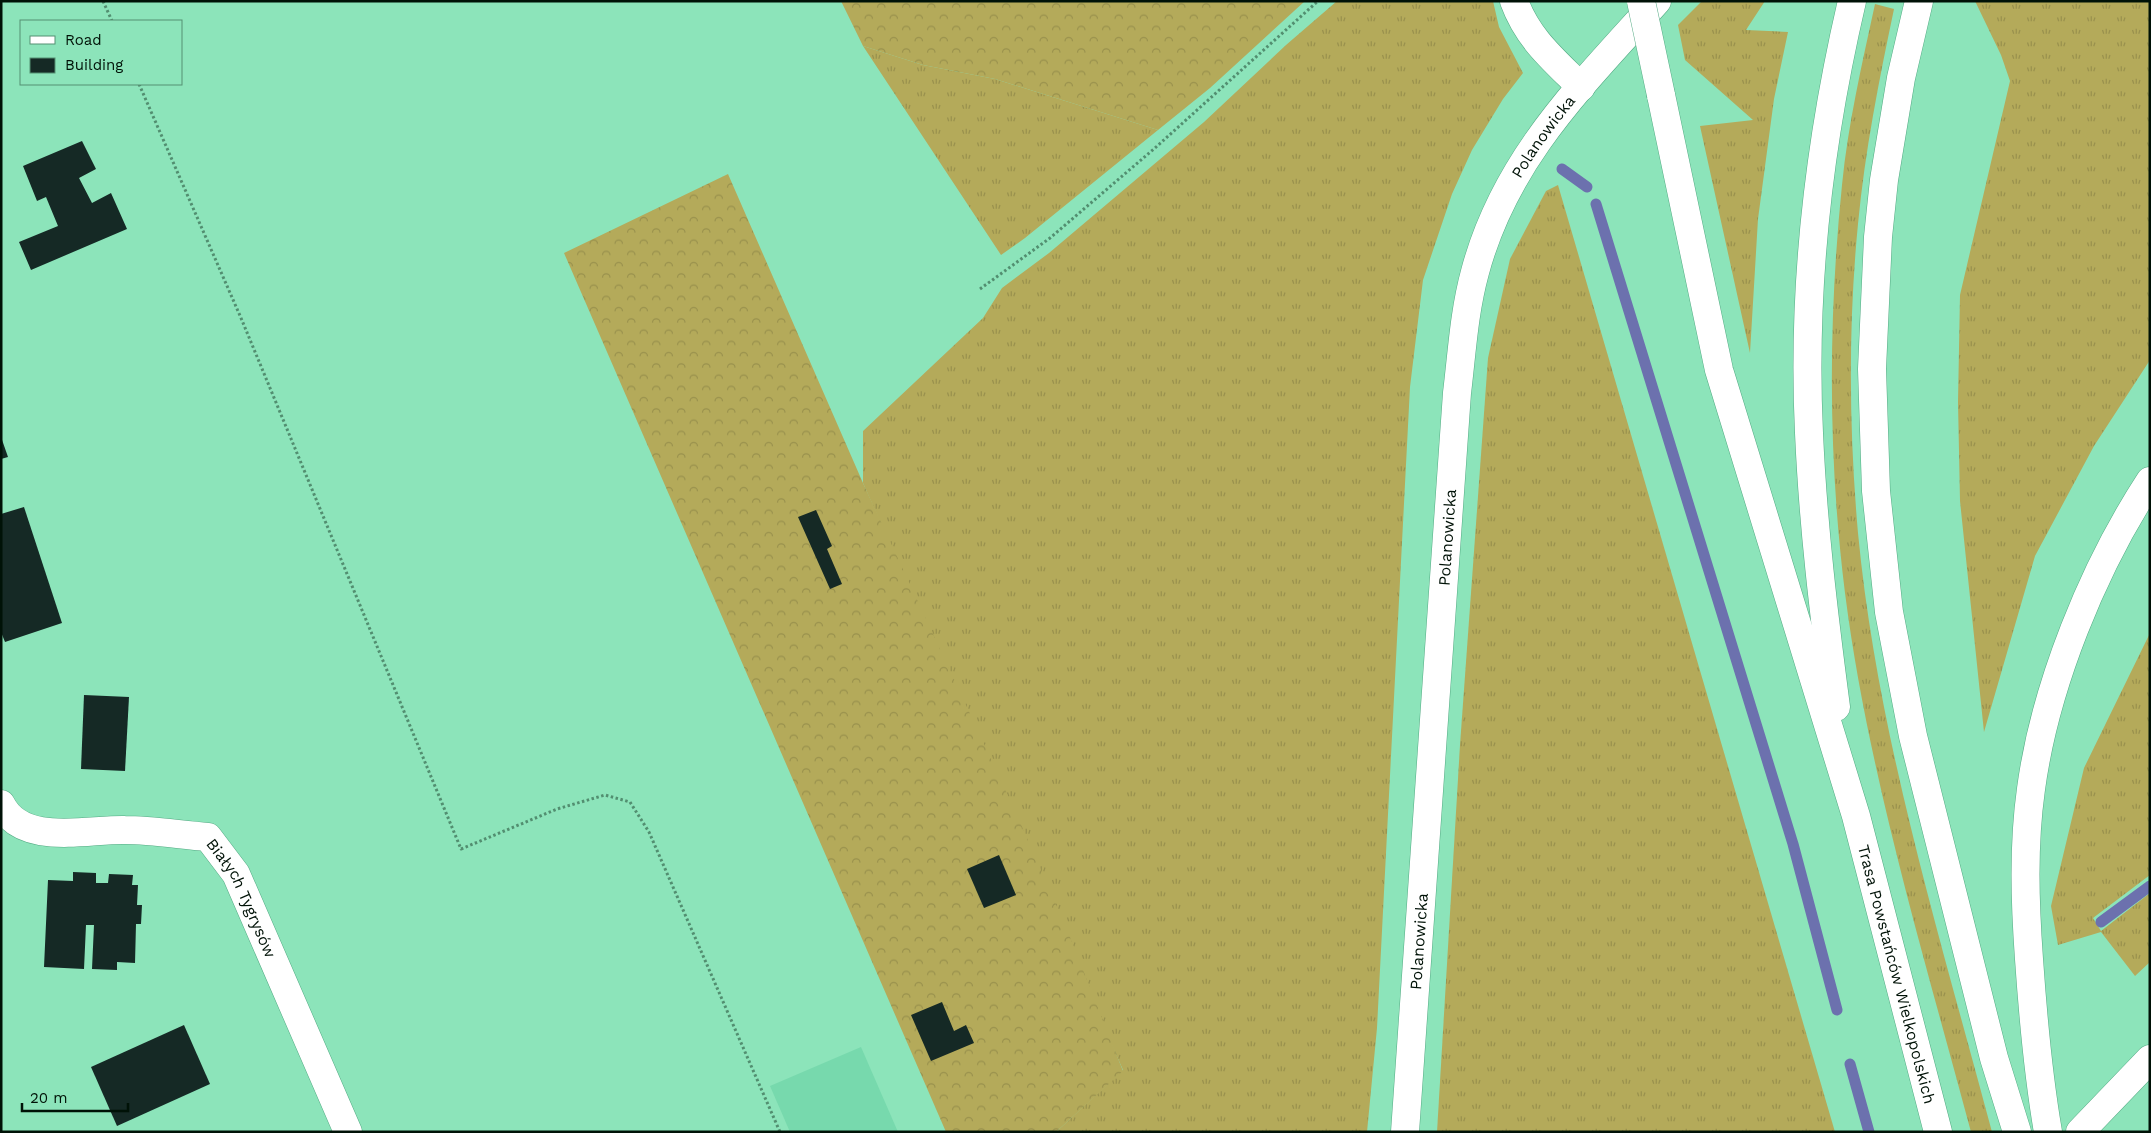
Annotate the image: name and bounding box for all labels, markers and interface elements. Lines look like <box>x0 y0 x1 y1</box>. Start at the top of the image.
legend <box>20 20 182 85</box>
text: Road <box>65 31 102 49</box>
text: Building <box>65 56 123 74</box>
street label: Polanowicka <box>1507 92 1579 181</box>
street label: Polanowicka <box>1434 488 1460 587</box>
street label: Białych Tygrysów <box>202 835 280 961</box>
street label: Trasa Powstańców Wielkopolskich <box>1854 843 1939 1106</box>
street label: Polanowicka <box>1406 892 1432 991</box>
scale bar <box>22 1080 129 1112</box>
text: 20 m <box>30 1089 68 1107</box>

